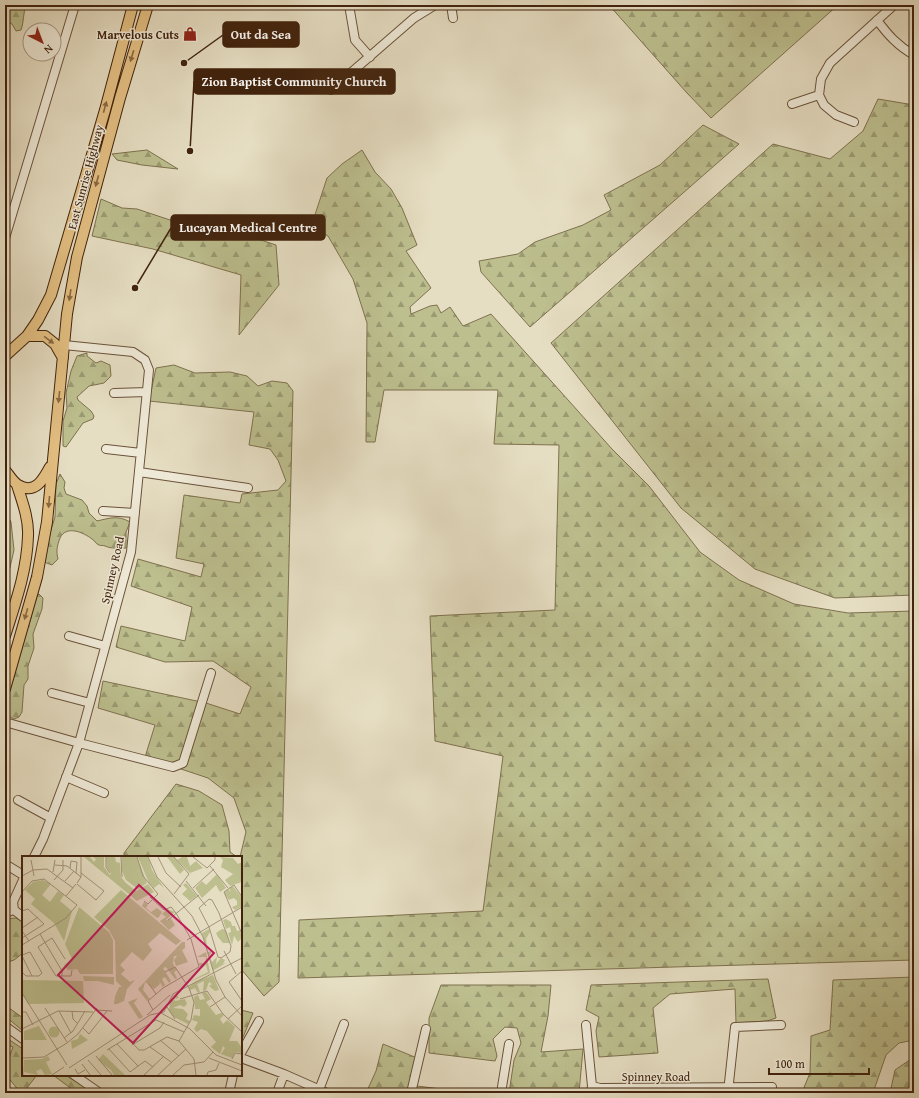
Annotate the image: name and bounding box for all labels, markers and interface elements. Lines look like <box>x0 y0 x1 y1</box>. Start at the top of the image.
north arrow <box>22 22 62 62</box>
callout: Out da Sea <box>223 22 299 47</box>
text: Out da Sea <box>231 25 291 44</box>
place label: Marvelous Cuts <box>97 26 179 43</box>
shop icon: Marvelous Cuts <box>182 26 198 42</box>
text: N <box>40 41 57 58</box>
one-way arrow <box>129 50 135 62</box>
callout: Zion Baptist Community Church <box>194 69 395 94</box>
text: Zion Baptist Community Church <box>201 72 387 91</box>
one-way arrow <box>103 100 109 113</box>
street label: East Sunrise Highway <box>63 123 107 231</box>
one-way arrow <box>94 175 100 187</box>
callout: Lucayan Medical Centre <box>171 215 325 240</box>
text: Lucayan Medical Centre <box>179 218 317 237</box>
one-way arrow <box>67 289 73 301</box>
one-way arrow <box>44 336 55 344</box>
one-way arrow <box>56 391 62 403</box>
one-way arrow <box>45 496 52 508</box>
street label: Spinney Road <box>96 534 128 605</box>
one-way arrow <box>23 609 29 621</box>
inset map <box>22 856 242 1076</box>
scale bar <box>769 1050 869 1076</box>
text: 100 m <box>775 1055 805 1072</box>
street label: Spinney Road <box>622 1068 691 1085</box>

